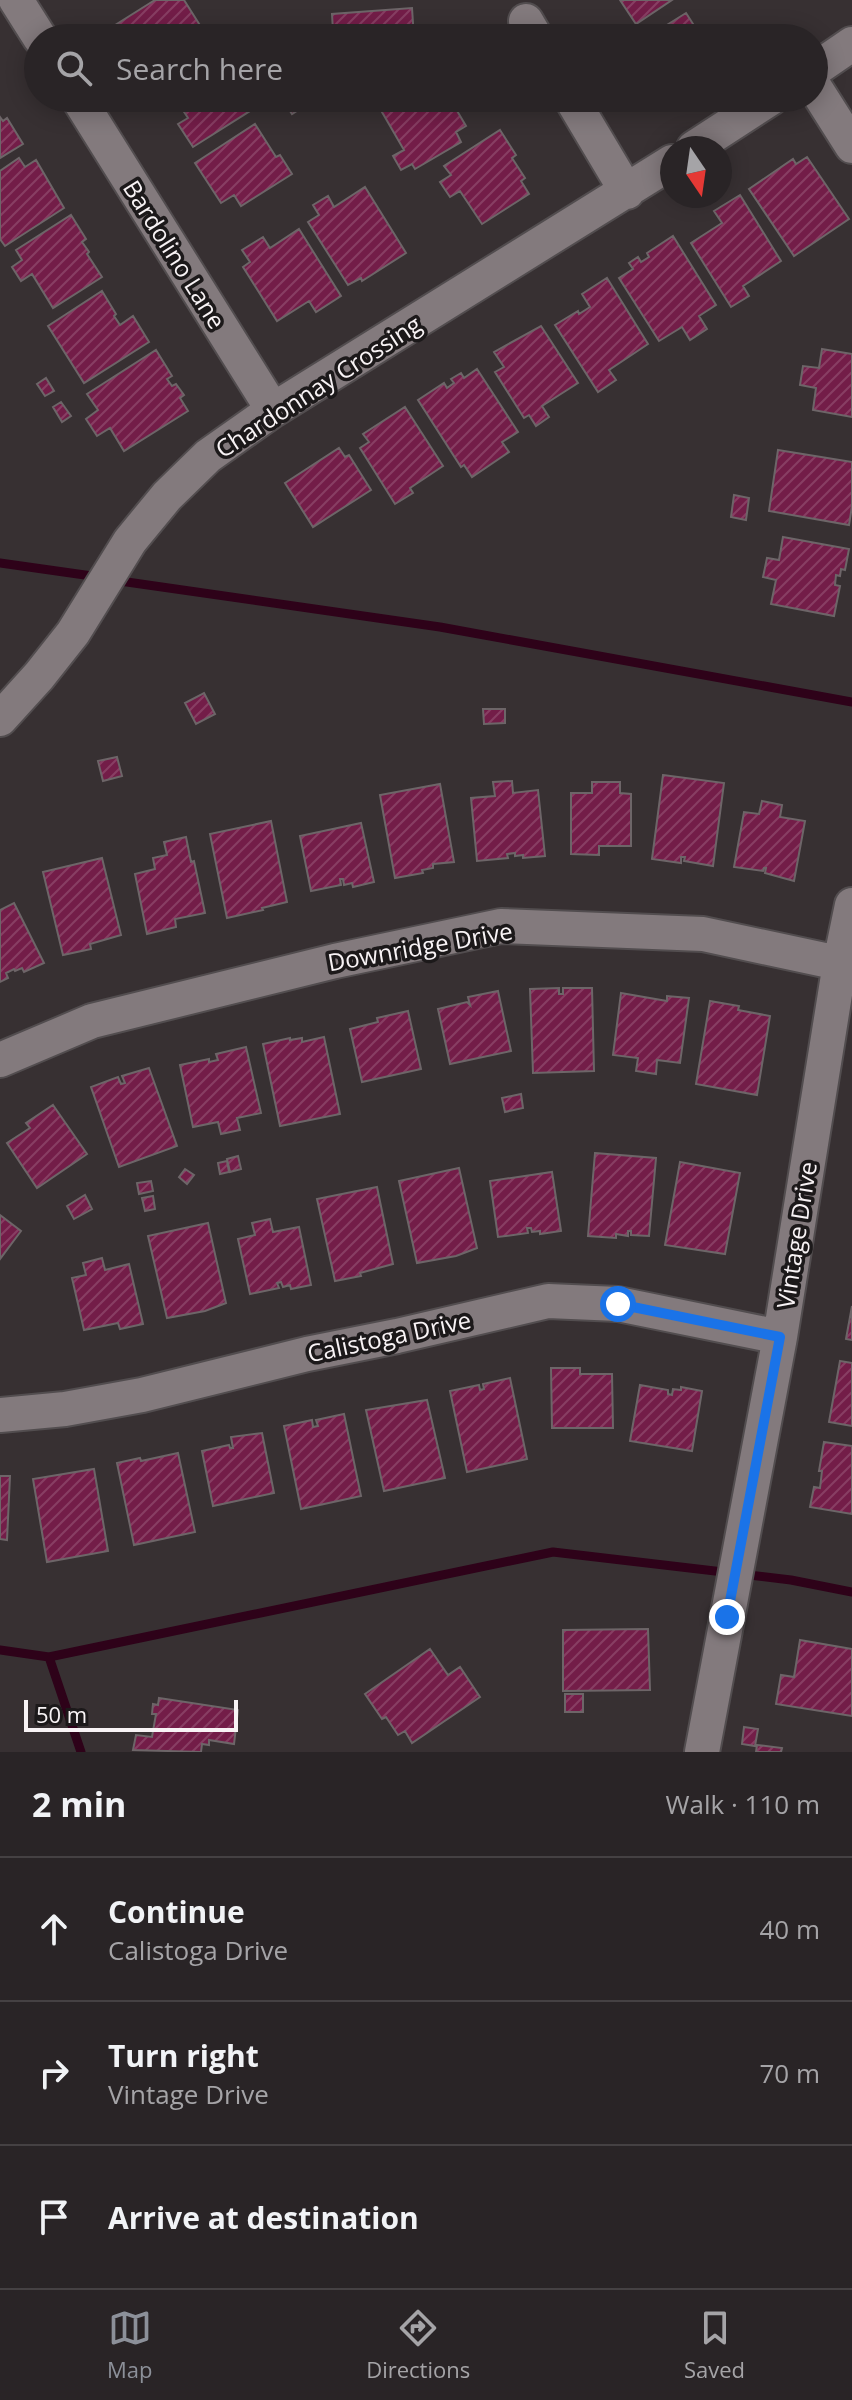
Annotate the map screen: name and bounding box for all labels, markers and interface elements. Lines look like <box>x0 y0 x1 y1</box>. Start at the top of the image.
search box <box>24 24 828 112</box>
icon: search <box>52 46 96 90</box>
text: Search here <box>116 48 283 89</box>
north arrow <box>660 136 732 208</box>
street label: Bardolino Lane <box>116 173 234 335</box>
street label: Chardonnay Crossing <box>209 307 427 465</box>
street label: Downridge Drive <box>325 913 515 979</box>
street label: Vintage Drive <box>768 1159 824 1311</box>
route start <box>600 1286 636 1322</box>
street label: Calistoga Drive <box>304 1303 474 1369</box>
route end <box>709 1599 745 1635</box>
scale bar <box>24 1696 238 1732</box>
text: 50 m <box>36 1699 87 1729</box>
text: 2 min <box>32 1781 126 1827</box>
text: Walk · 110 m <box>666 1786 820 1822</box>
text: Continue <box>108 1891 245 1932</box>
icon: ahead <box>32 1907 76 1951</box>
text: 40 m <box>759 1911 820 1947</box>
text: Calistoga Drive <box>108 1932 288 1968</box>
text: Turn right <box>108 2035 259 2076</box>
icon: right <box>32 2051 76 2095</box>
text: 70 m <box>759 2055 820 2091</box>
text: Vintage Drive <box>108 2076 269 2112</box>
icon: arrive <box>32 2195 76 2239</box>
text: Arrive at destination <box>108 2197 419 2238</box>
tab: Map <box>107 2306 152 2384</box>
tab: Directions <box>366 2306 470 2384</box>
tab: Saved <box>684 2306 745 2384</box>

